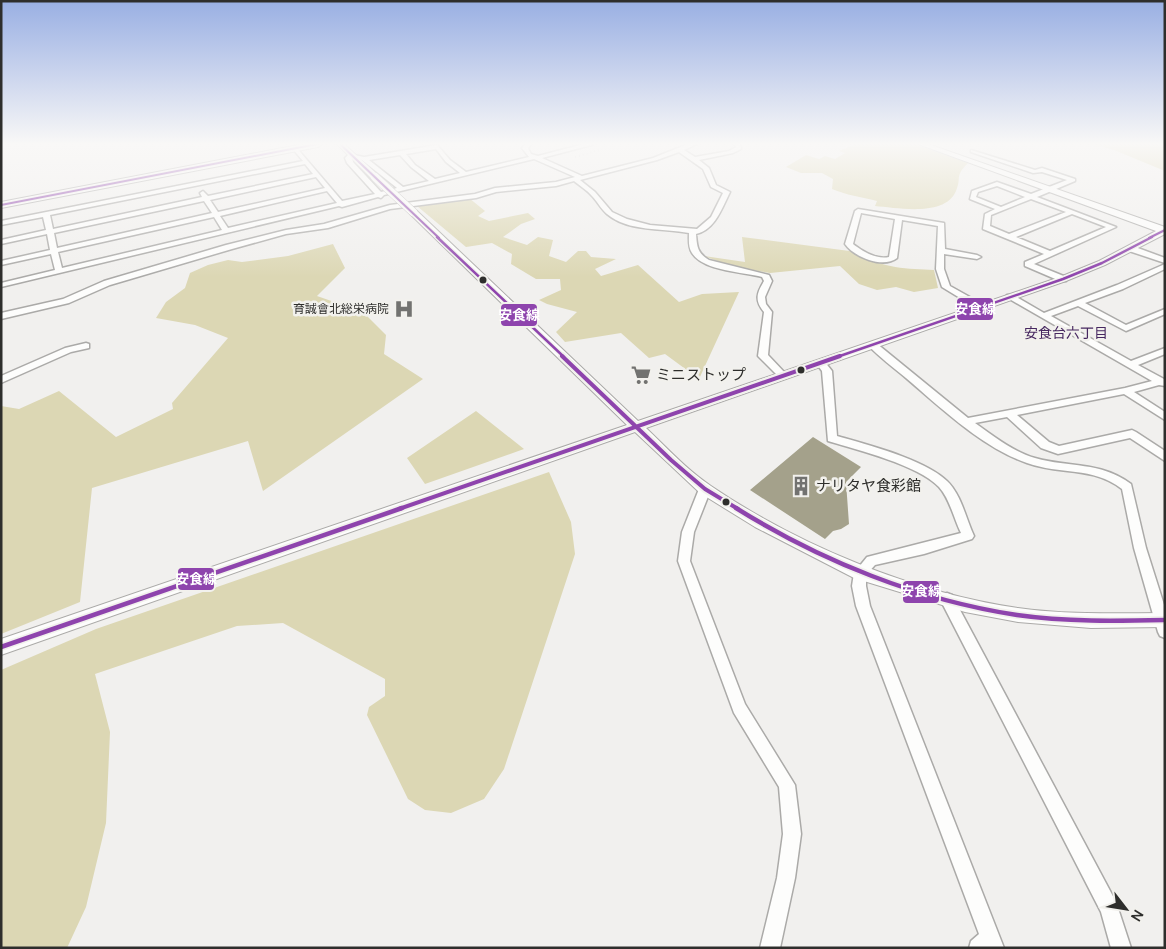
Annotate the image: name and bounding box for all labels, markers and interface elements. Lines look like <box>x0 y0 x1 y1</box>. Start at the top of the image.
unlabelled marker <box>478 275 488 285</box>
line badge: 安食線 <box>956 297 994 321</box>
hospital icon: 育誠會北総栄病院 <box>393 298 415 320</box>
text: 安食線 <box>954 299 996 318</box>
place label: 育誠會北総栄病院 <box>293 300 389 317</box>
line badge: 安食線 <box>500 303 538 327</box>
text: 安食線 <box>498 305 540 324</box>
district label: 安食台六丁目 <box>1024 323 1108 342</box>
supermarket icon: ミニストップ <box>630 364 652 386</box>
place label: ミニストップ <box>656 364 746 385</box>
unlabelled marker <box>796 365 806 375</box>
building icon: ナリタヤ食彩館 <box>790 475 812 497</box>
place label: ナリタヤ食彩館 <box>816 475 921 496</box>
unlabelled marker <box>721 497 731 507</box>
line badge: 安食線 <box>177 567 215 591</box>
text: 安食線 <box>175 569 217 588</box>
line badge: 安食線 <box>902 580 940 604</box>
text: 安食線 <box>900 581 942 600</box>
north arrow <box>1101 884 1151 934</box>
text: N <box>1127 907 1148 925</box>

